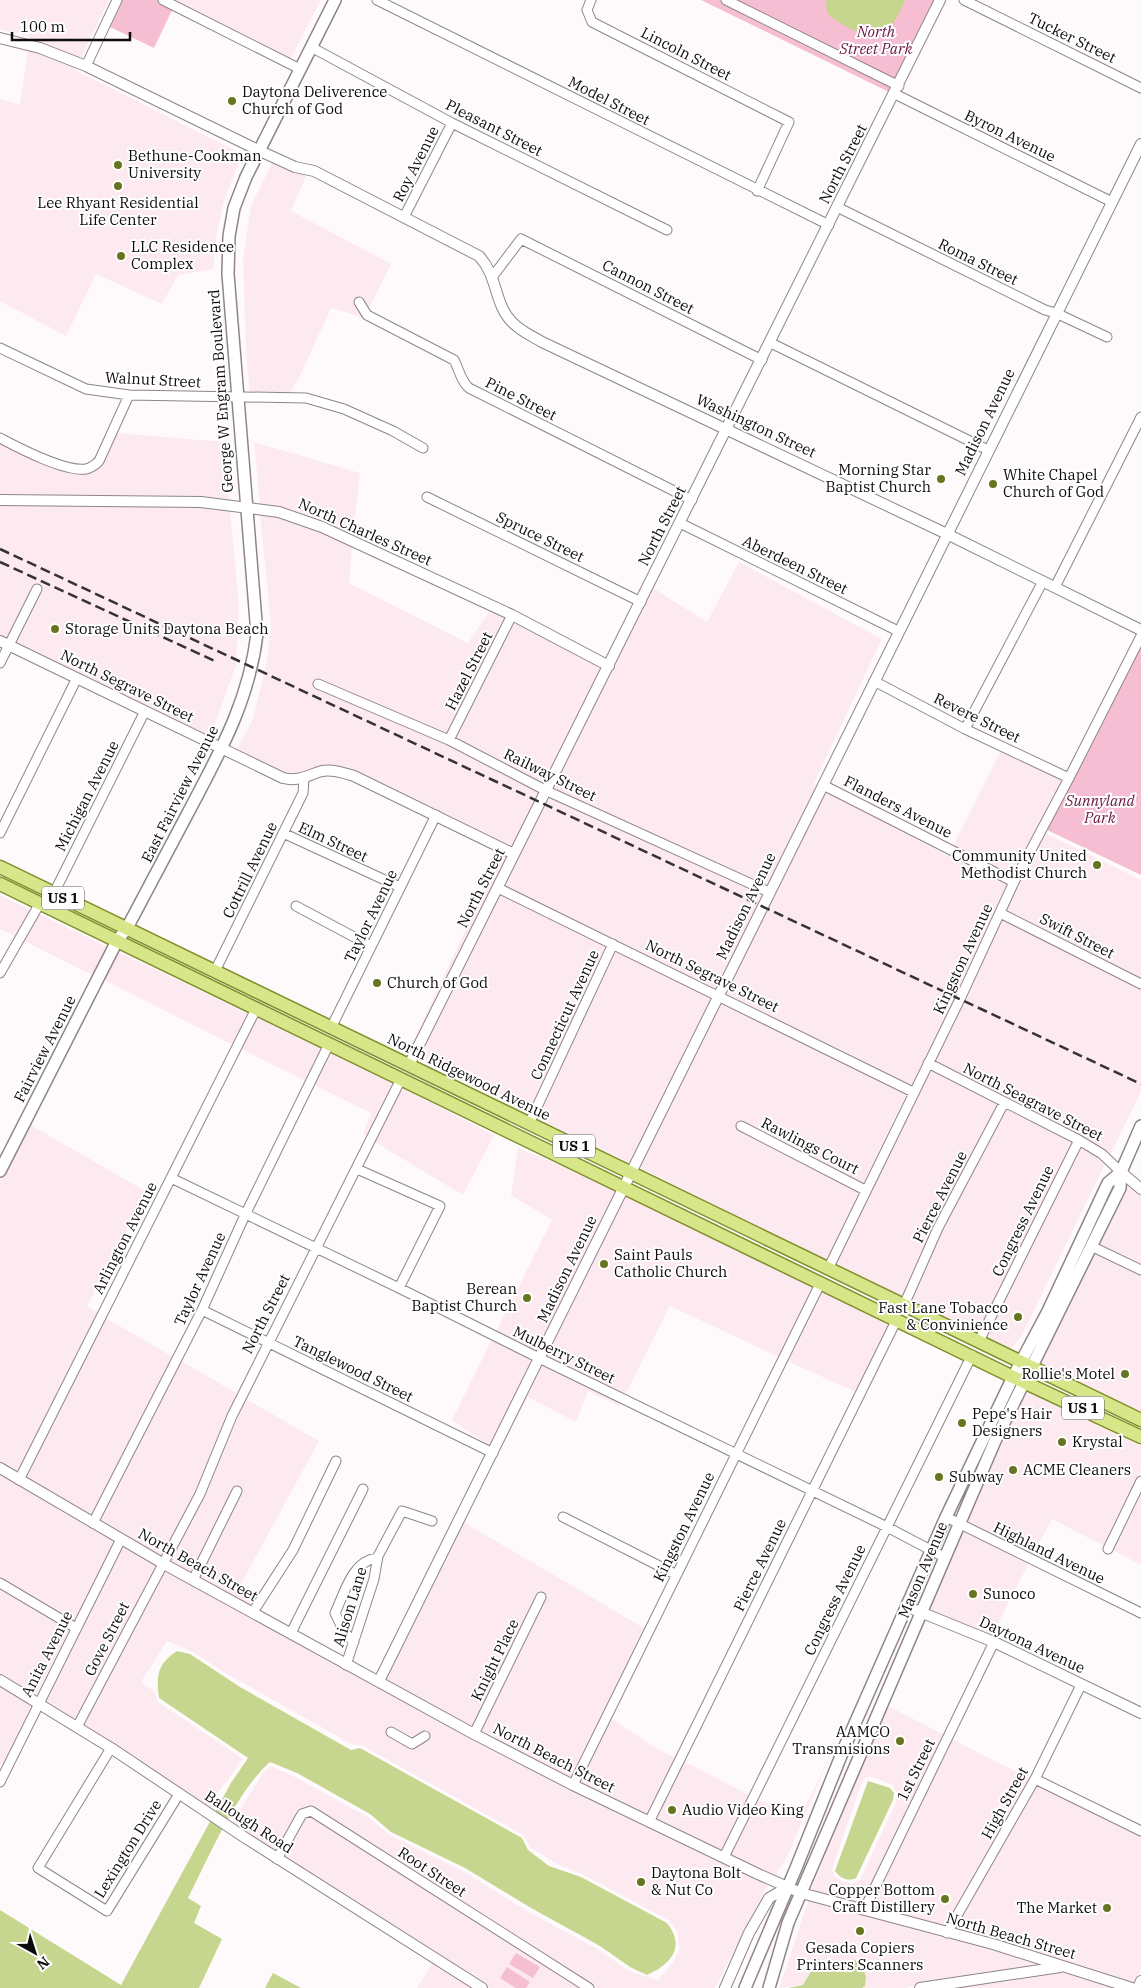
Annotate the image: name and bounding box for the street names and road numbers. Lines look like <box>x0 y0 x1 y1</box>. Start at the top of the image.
street label: Tucker Street <box>1025 8 1119 67</box>
street label: Lincoln Street <box>638 23 735 84</box>
street label: Model Street <box>565 72 653 129</box>
street label: Pleasant Street <box>443 95 546 160</box>
street label: Byron Avenue <box>962 105 1059 166</box>
street label: North Street <box>814 121 871 207</box>
street label: Roy Avenue <box>388 123 443 205</box>
street label: Roma Street <box>935 234 1021 289</box>
street label: Cannon Street <box>599 255 697 318</box>
street label: George W Engram Boulevard <box>204 289 237 493</box>
street label: Madison Avenue <box>950 365 1019 478</box>
street label: Walnut Street <box>105 367 202 392</box>
street label: Pine Street <box>482 373 560 425</box>
street label: Washington Street <box>693 389 819 462</box>
street label: North Street <box>633 483 690 569</box>
street label: North Charles Street <box>295 493 435 570</box>
street label: Spruce Street <box>493 507 587 566</box>
street label: Aberdeen Street <box>740 531 851 598</box>
street label: Hazel Street <box>441 628 496 713</box>
street label: North Segrave Street <box>57 645 197 726</box>
street label: Revere Street <box>931 688 1024 747</box>
street label: East Fairview Avenue <box>137 722 222 865</box>
street label: Michigan Avenue <box>50 737 123 854</box>
street label: Railway Street <box>501 744 600 805</box>
street label: Flanders Avenue <box>841 771 956 842</box>
street label: Elm Street <box>296 817 371 866</box>
street label: Cottrill Avenue <box>218 818 281 921</box>
street label: North Street <box>452 845 509 931</box>
street label: Madison Avenue <box>711 849 780 962</box>
street label: Taylor Avenue <box>340 866 401 965</box>
road number: US 1 <box>42 886 84 910</box>
street label: Kingston Avenue <box>929 900 996 1017</box>
street label: Swift Street <box>1037 909 1118 962</box>
street label: North Segrave Street <box>642 935 782 1016</box>
street label: Connecticut Avenue <box>526 947 603 1083</box>
street label: Fairview Avenue <box>9 992 80 1105</box>
street label: North Ridgewood Avenue <box>385 1029 554 1124</box>
street label: North Seagrave Street <box>960 1058 1106 1145</box>
street label: Rawlings Court <box>758 1113 862 1178</box>
road number: US 1 <box>553 1134 595 1158</box>
street label: Pierce Avenue <box>908 1148 971 1246</box>
street label: Congress Avenue <box>987 1162 1058 1279</box>
street label: Arlington Avenue <box>88 1178 161 1297</box>
street label: Madison Avenue <box>532 1212 601 1325</box>
street label: Taylor Avenue <box>170 1229 230 1329</box>
street label: North Street <box>237 1271 294 1357</box>
street label: Mulberry Street <box>510 1322 618 1388</box>
street label: Tanglewood Street <box>290 1331 416 1406</box>
road number: US 1 <box>1062 1396 1104 1420</box>
street label: Kingston Avenue <box>649 1469 718 1585</box>
street label: Pierce Avenue <box>729 1515 790 1614</box>
street label: Highland Avenue <box>990 1517 1108 1588</box>
street label: Mason Avenue <box>894 1519 951 1621</box>
street label: North Beach Street <box>135 1524 262 1605</box>
street label: Congress Avenue <box>799 1541 870 1658</box>
street label: Alison Lane <box>328 1564 371 1649</box>
street label: Gove Street <box>80 1599 133 1679</box>
street label: Anita Avenue <box>17 1607 76 1700</box>
street label: Daytona Avenue <box>976 1612 1088 1677</box>
street label: Knight Place <box>467 1616 523 1704</box>
street label: North Beach Street <box>490 1719 618 1796</box>
street label: 1st Street <box>892 1735 939 1804</box>
street label: High Street <box>977 1763 1032 1842</box>
street label: Ballough Road <box>201 1786 297 1857</box>
street label: Lexington Drive <box>90 1796 165 1901</box>
street label: Root Street <box>394 1842 470 1901</box>
street label: North Beach Street <box>944 1908 1078 1963</box>

